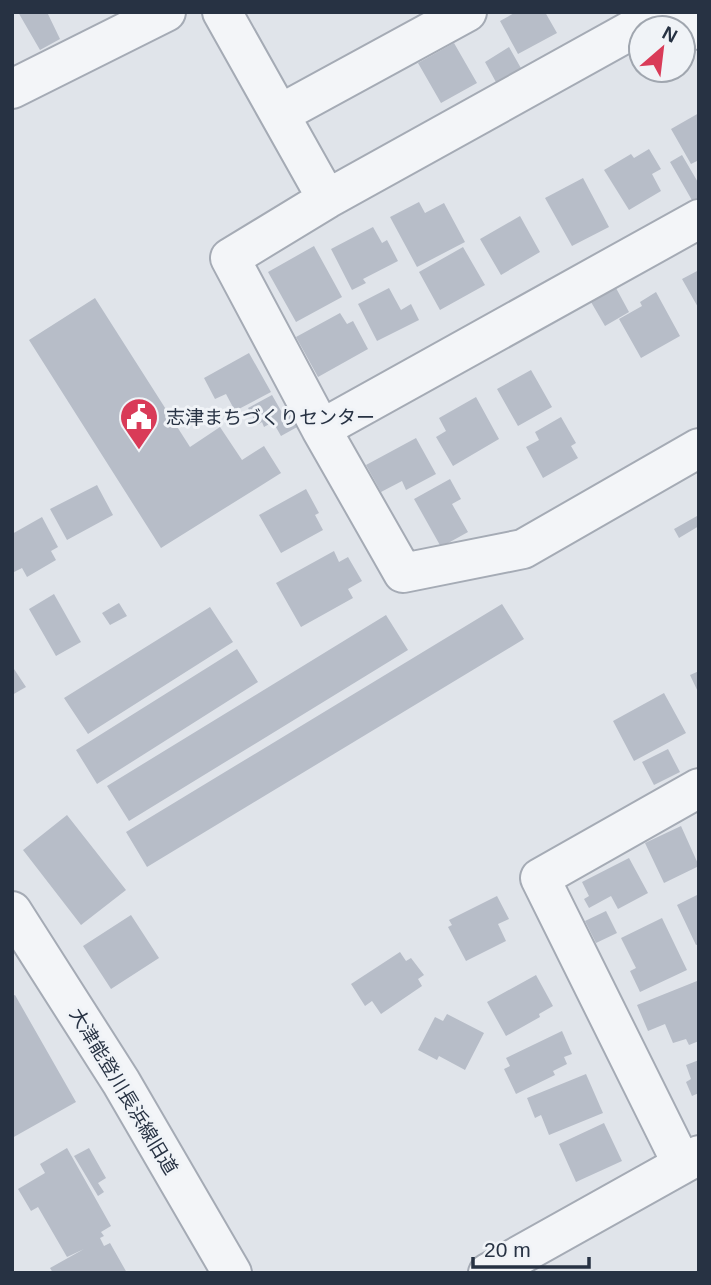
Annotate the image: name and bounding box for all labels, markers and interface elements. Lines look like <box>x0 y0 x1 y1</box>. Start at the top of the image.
north arrow <box>627 14 697 84</box>
text: N <box>659 22 681 47</box>
public building icon: 志津まちづくりセンター <box>118 396 160 451</box>
place label: 志津まちづくりセンター <box>166 407 375 428</box>
street label: 大津能登川長浜線旧道 <box>66 1004 182 1178</box>
scale bar <box>473 1226 588 1270</box>
text: 20 m <box>484 1238 531 1261</box>

